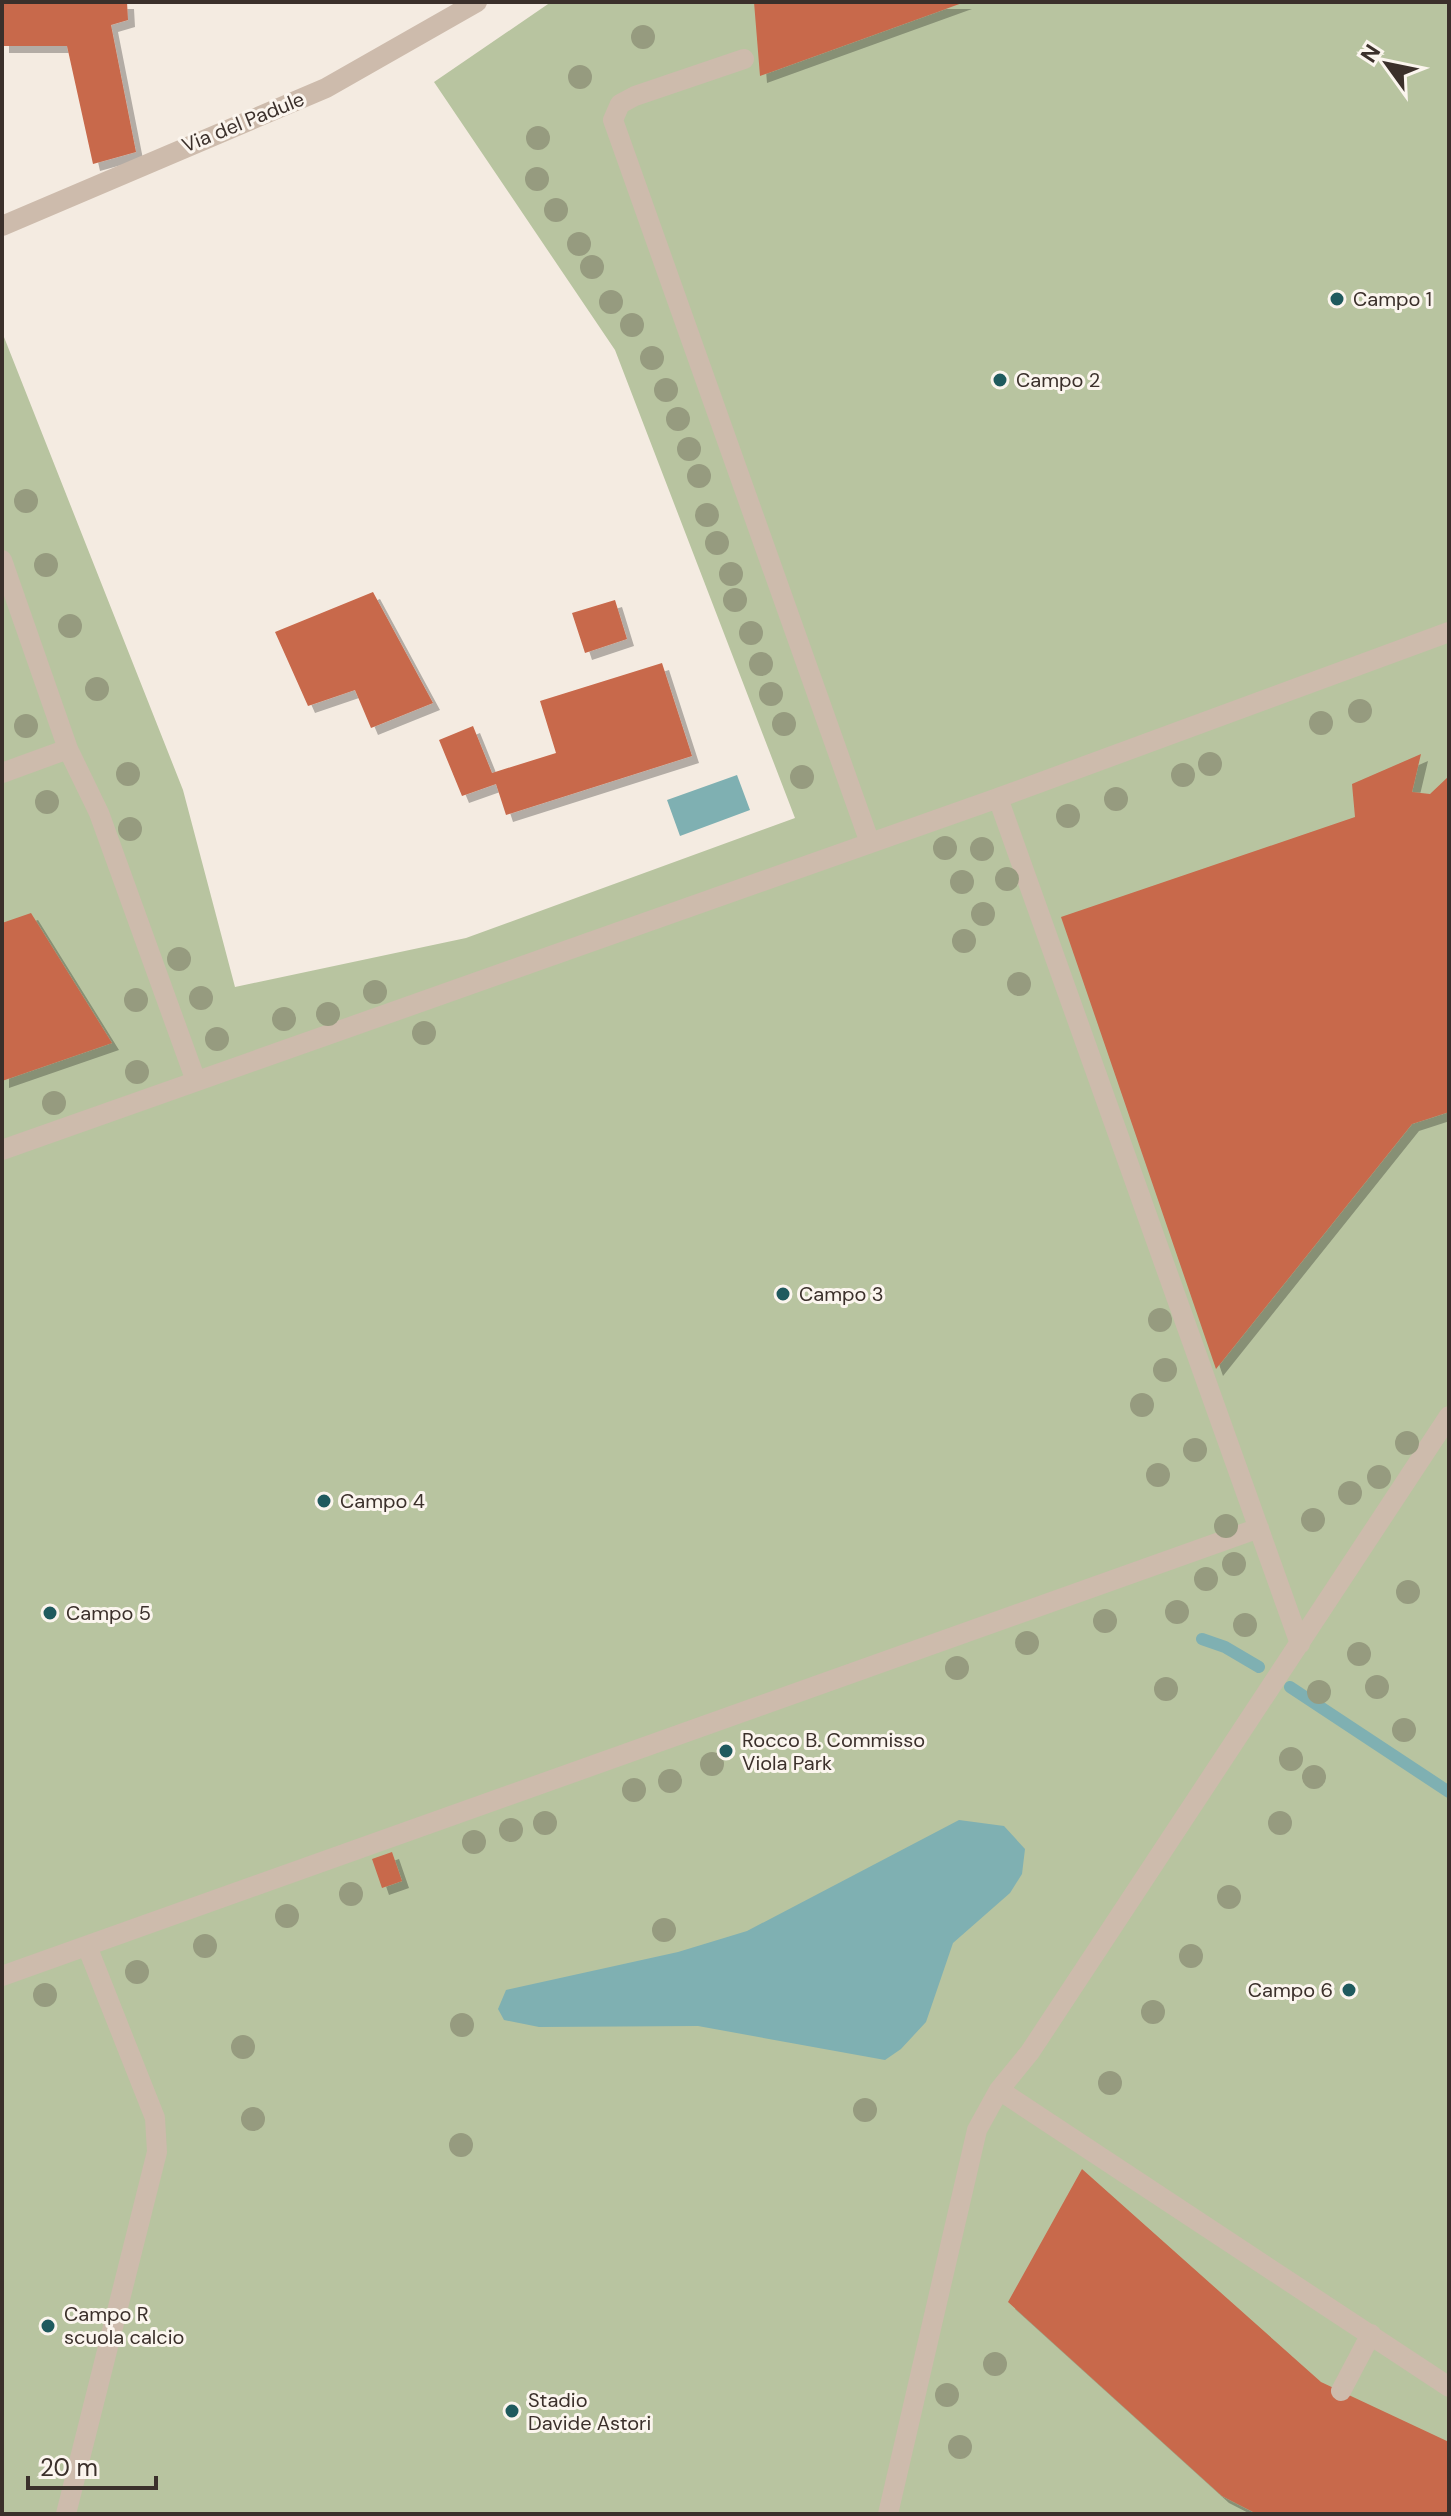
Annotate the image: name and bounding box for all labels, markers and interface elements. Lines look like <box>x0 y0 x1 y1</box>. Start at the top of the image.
north arrow <box>1347 24 1427 104</box>
text: N <box>1354 39 1387 68</box>
street label: Via del Padule <box>178 86 308 158</box>
place label: Campo 1 <box>1353 286 1432 312</box>
marker: Campo 1 <box>1328 290 1346 308</box>
place label: Campo 2 <box>1016 367 1100 393</box>
marker: Campo 2 <box>991 371 1009 389</box>
place label: Campo 3 <box>799 1281 884 1307</box>
marker: Campo 3 <box>774 1285 792 1303</box>
place label: Campo 4 <box>340 1488 425 1514</box>
marker: Campo 4 <box>315 1492 333 1510</box>
place label: Campo 5 <box>66 1600 151 1626</box>
marker: Campo 5 <box>41 1604 59 1622</box>
place label: Rocco B. Commisso Viola Park <box>742 1727 925 1776</box>
marker: Rocco B. Commisso Viola Park <box>717 1742 735 1760</box>
place label: Campo 6 <box>1248 1977 1333 2003</box>
marker: Campo 6 <box>1340 1981 1358 1999</box>
place label: Campo R scuola calcio <box>64 2301 184 2350</box>
marker: Campo R scuola calcio <box>39 2317 57 2335</box>
place label: Stadio Davide Astori <box>528 2387 651 2436</box>
marker: Stadio Davide Astori <box>503 2402 521 2420</box>
scale bar <box>28 2440 156 2490</box>
text: 20 m <box>40 2452 98 2483</box>

